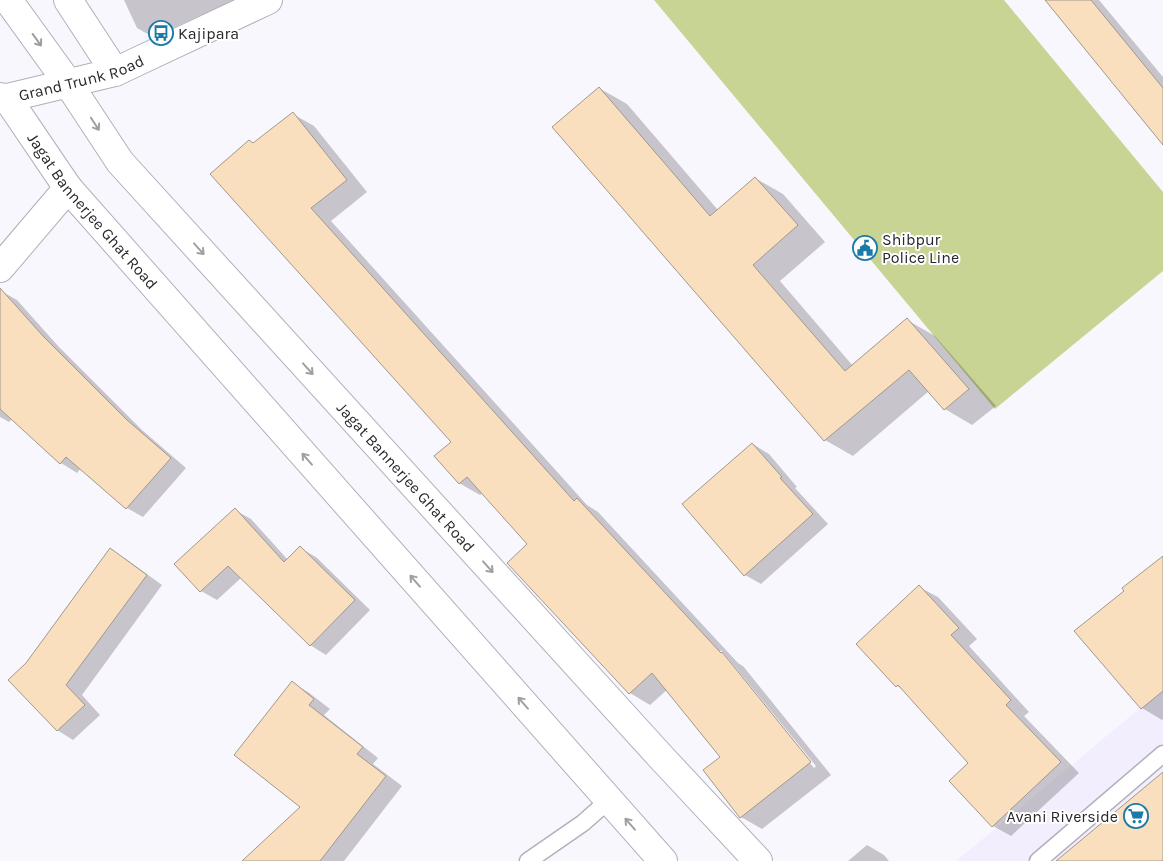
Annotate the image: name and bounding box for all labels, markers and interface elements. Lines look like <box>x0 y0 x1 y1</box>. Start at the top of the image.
bus stop icon: Kajipara <box>148 20 174 46</box>
place label: Kajipara <box>178 24 239 43</box>
one-way arrow <box>32 32 42 46</box>
street label: Grand Trunk Road <box>17 50 147 104</box>
one-way arrow <box>90 117 100 131</box>
street label: Jagat Bannerjee Ghat Road <box>24 129 162 293</box>
place label: Shibpur Police Line <box>882 230 959 267</box>
public building icon: Shibpur Police Line <box>852 235 878 261</box>
one-way arrow <box>193 242 205 255</box>
one-way arrow <box>302 362 314 375</box>
street label: Jagat Bannerjee Ghat Road <box>333 398 479 556</box>
one-way arrow <box>302 453 313 466</box>
one-way arrow <box>482 560 494 573</box>
one-way arrow <box>409 574 421 587</box>
one-way arrow <box>517 696 529 709</box>
supermarket icon: Avani Riverside <box>1123 803 1149 829</box>
place label: Avani Riverside <box>1007 807 1118 826</box>
one-way arrow <box>625 818 636 831</box>

